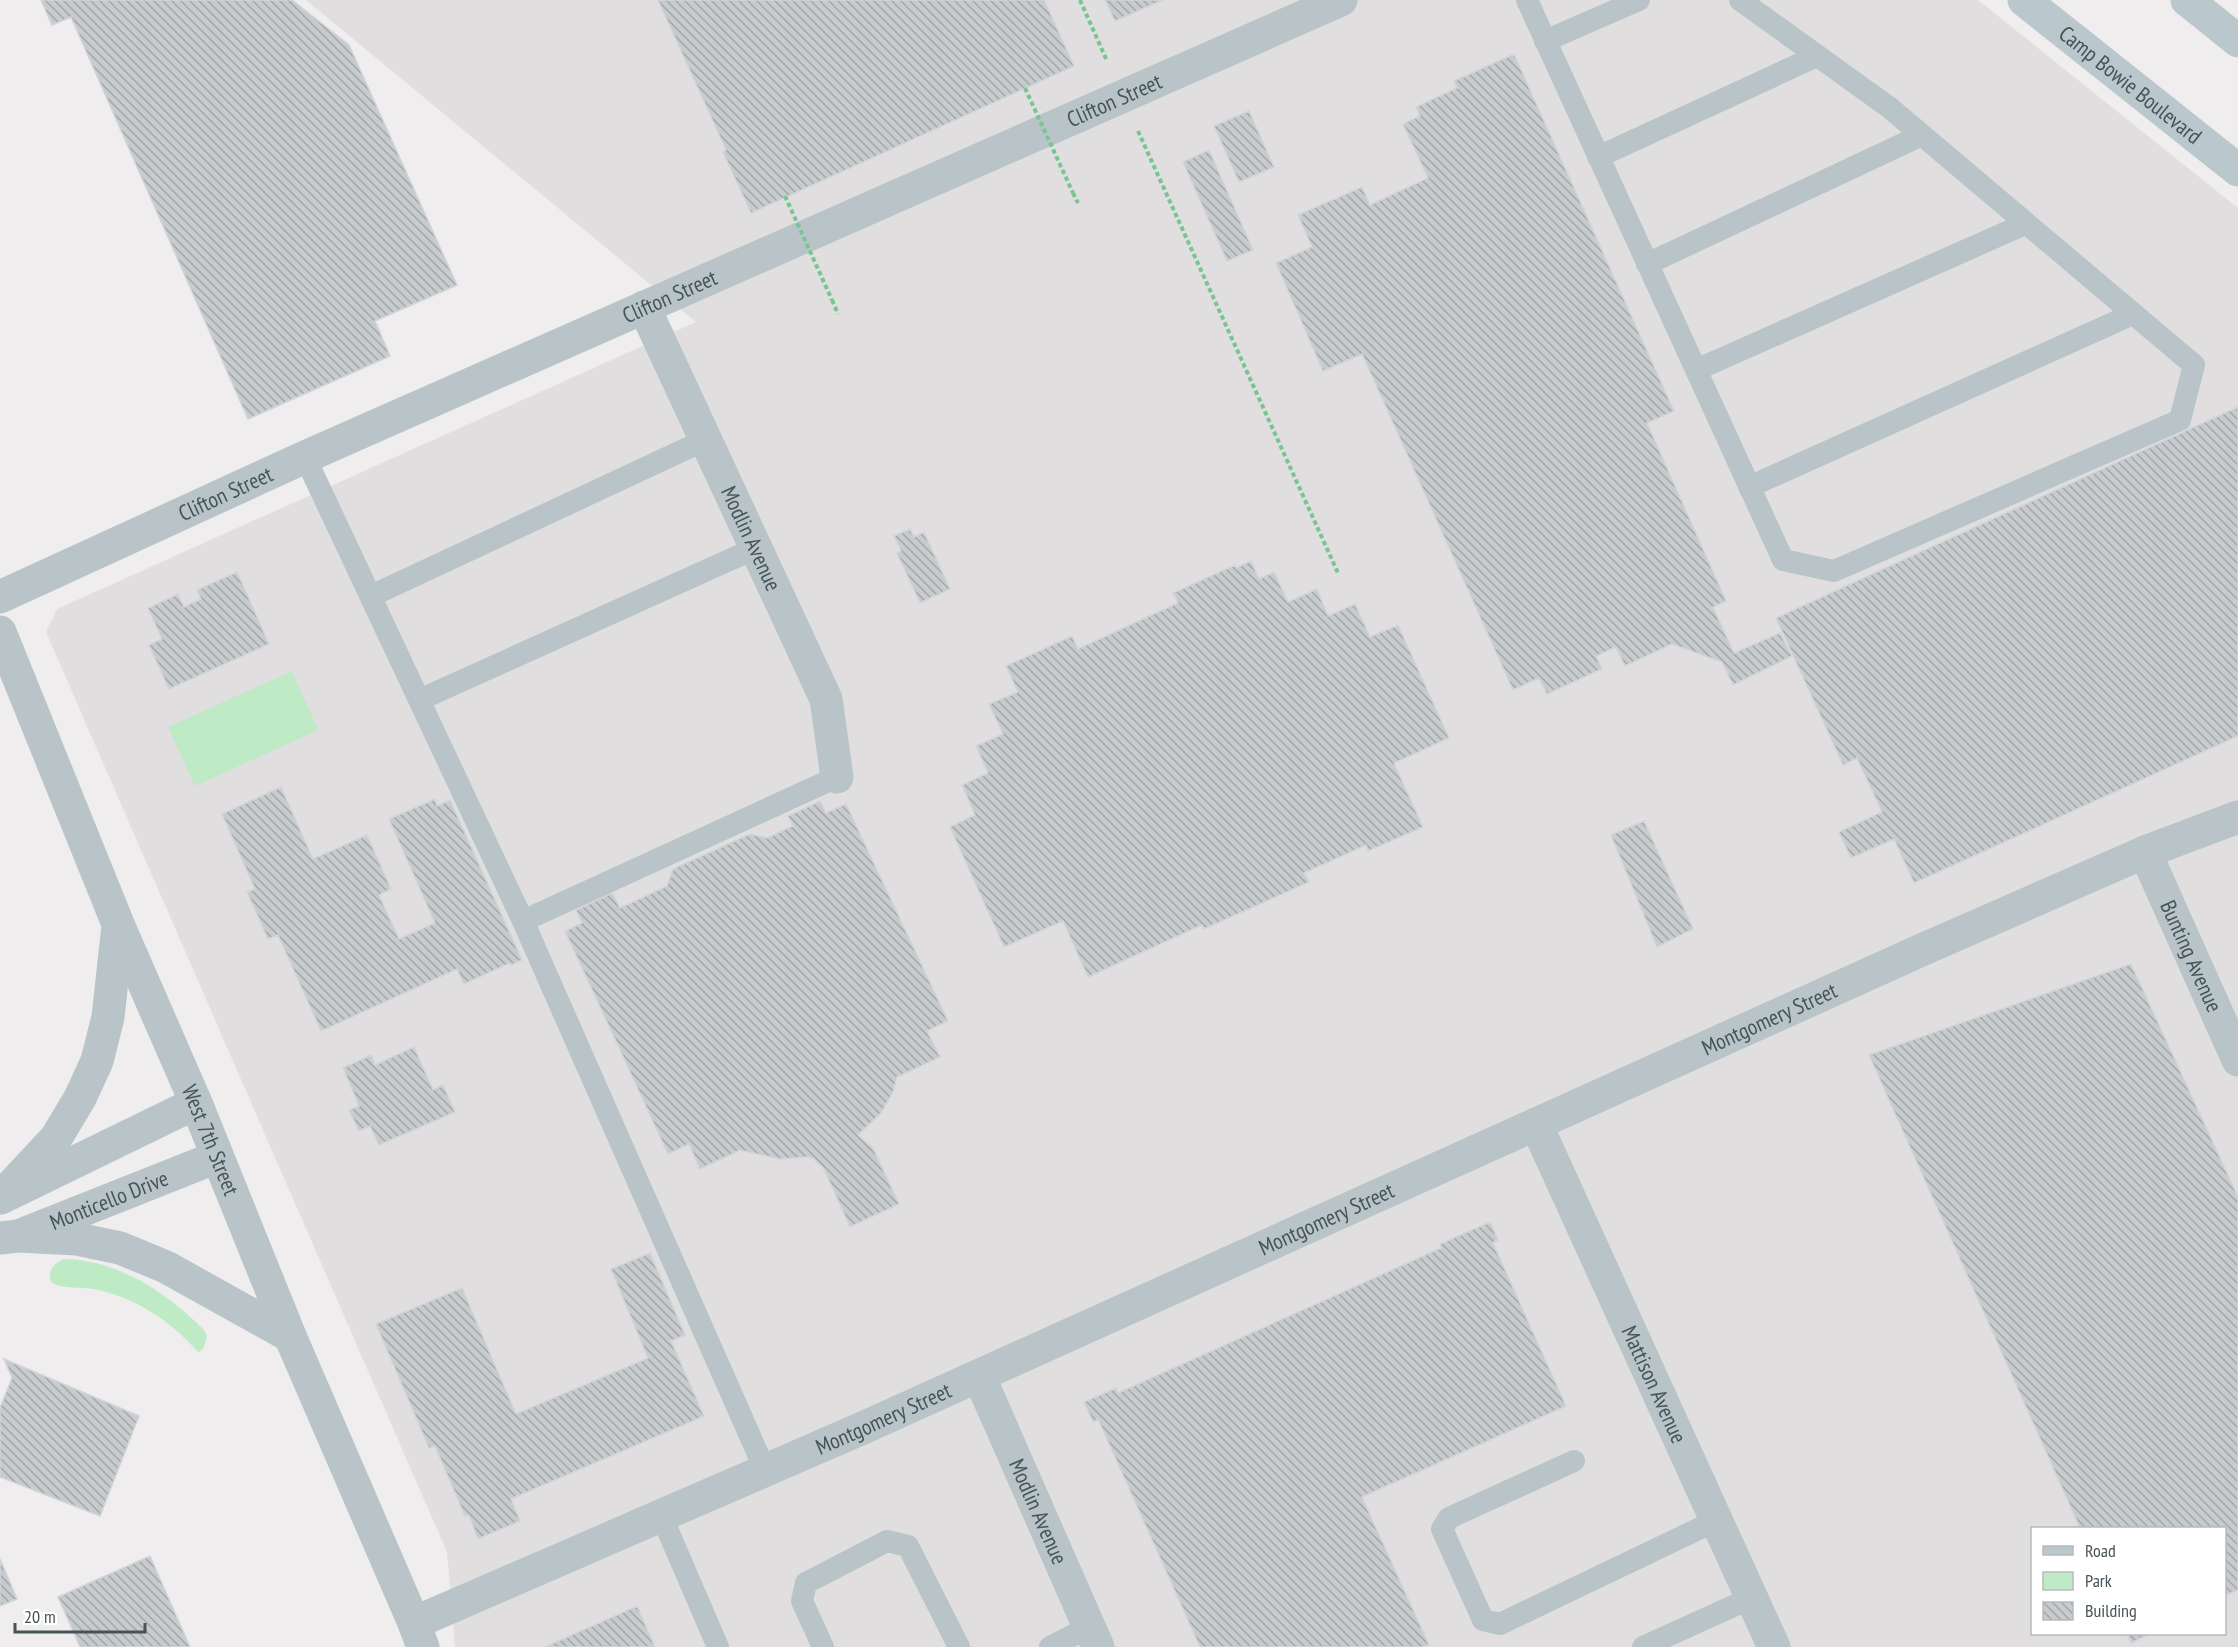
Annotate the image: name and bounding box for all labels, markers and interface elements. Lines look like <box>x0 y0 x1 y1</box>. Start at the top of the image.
street label: Camp Bowie Boulevard <box>2053 19 2208 150</box>
street label: Clifton Street <box>1062 67 1166 133</box>
street label: Clifton Street <box>618 263 721 329</box>
street label: Clifton Street <box>174 460 277 527</box>
street label: Modlin Avenue <box>715 481 788 595</box>
street label: Bunting Avenue <box>2154 896 2229 1016</box>
street label: Montgomery Street <box>1697 976 1841 1061</box>
street label: West 7th Street <box>176 1080 246 1199</box>
street label: Monticello Drive <box>46 1164 172 1236</box>
street label: Montgomery Street <box>1254 1176 1398 1261</box>
street label: Mattison Avenue <box>1616 1321 1693 1448</box>
street label: Montgomery Street <box>811 1376 955 1461</box>
street label: Modlin Avenue <box>1003 1454 1074 1569</box>
legend <box>2031 1527 2226 1635</box>
text: Road <box>2085 1539 2116 1562</box>
text: Park <box>2085 1569 2112 1592</box>
scale bar <box>15 1596 146 1634</box>
text: Building <box>2085 1599 2137 1622</box>
text: 20 m <box>24 1605 56 1628</box>

